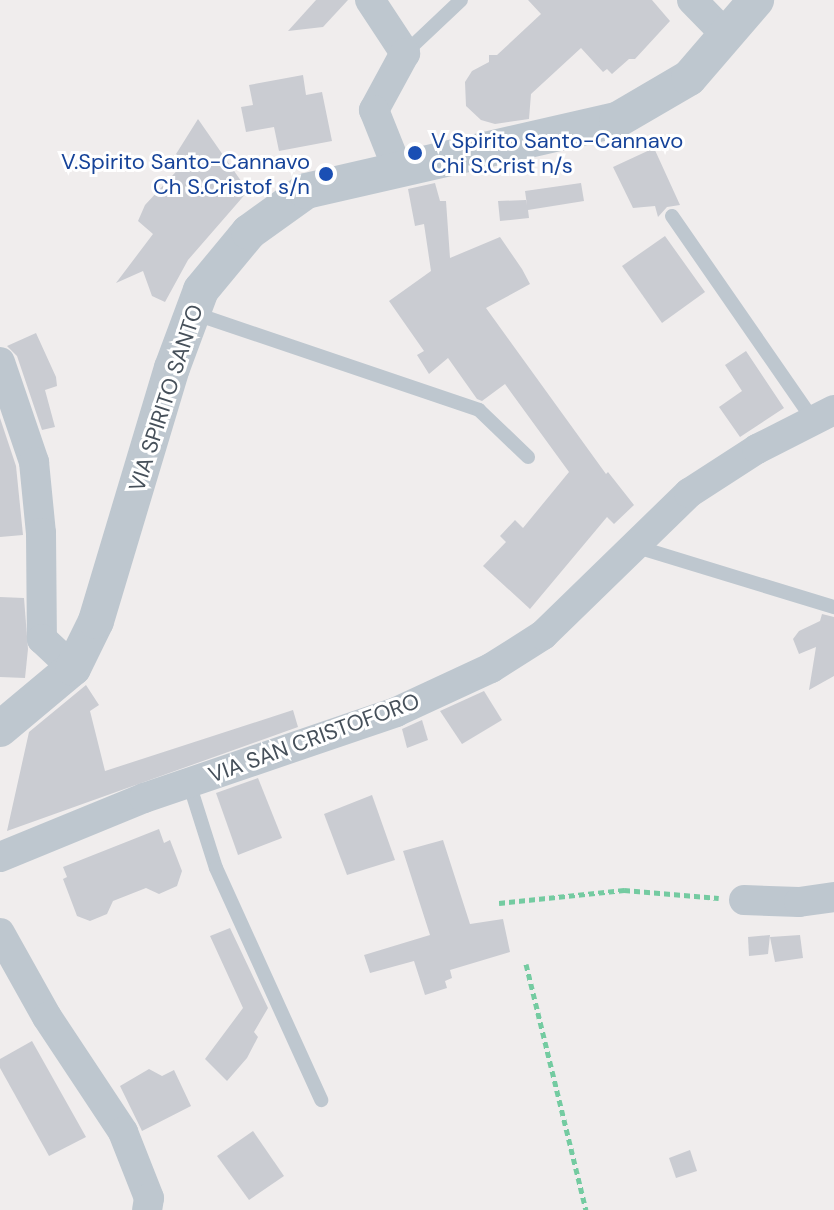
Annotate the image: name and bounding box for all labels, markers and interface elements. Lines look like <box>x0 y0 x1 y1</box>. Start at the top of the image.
place label: V Spirito Santo-Cannavo Chi S.Crist n/s <box>431 127 683 178</box>
marker: V Spirito Santo-Cannavo Chi S.Crist n/s <box>406 144 424 162</box>
place label: V.Spirito Santo-Cannavo Ch S.Cristof s/n <box>61 148 310 200</box>
marker: V.Spirito Santo-Cannavo Ch S.Cristof s/n <box>317 165 335 183</box>
street label: VIA SPIRITO SANTO <box>123 301 209 495</box>
street label: VIA SAN CRISTOFORO <box>205 688 423 788</box>

